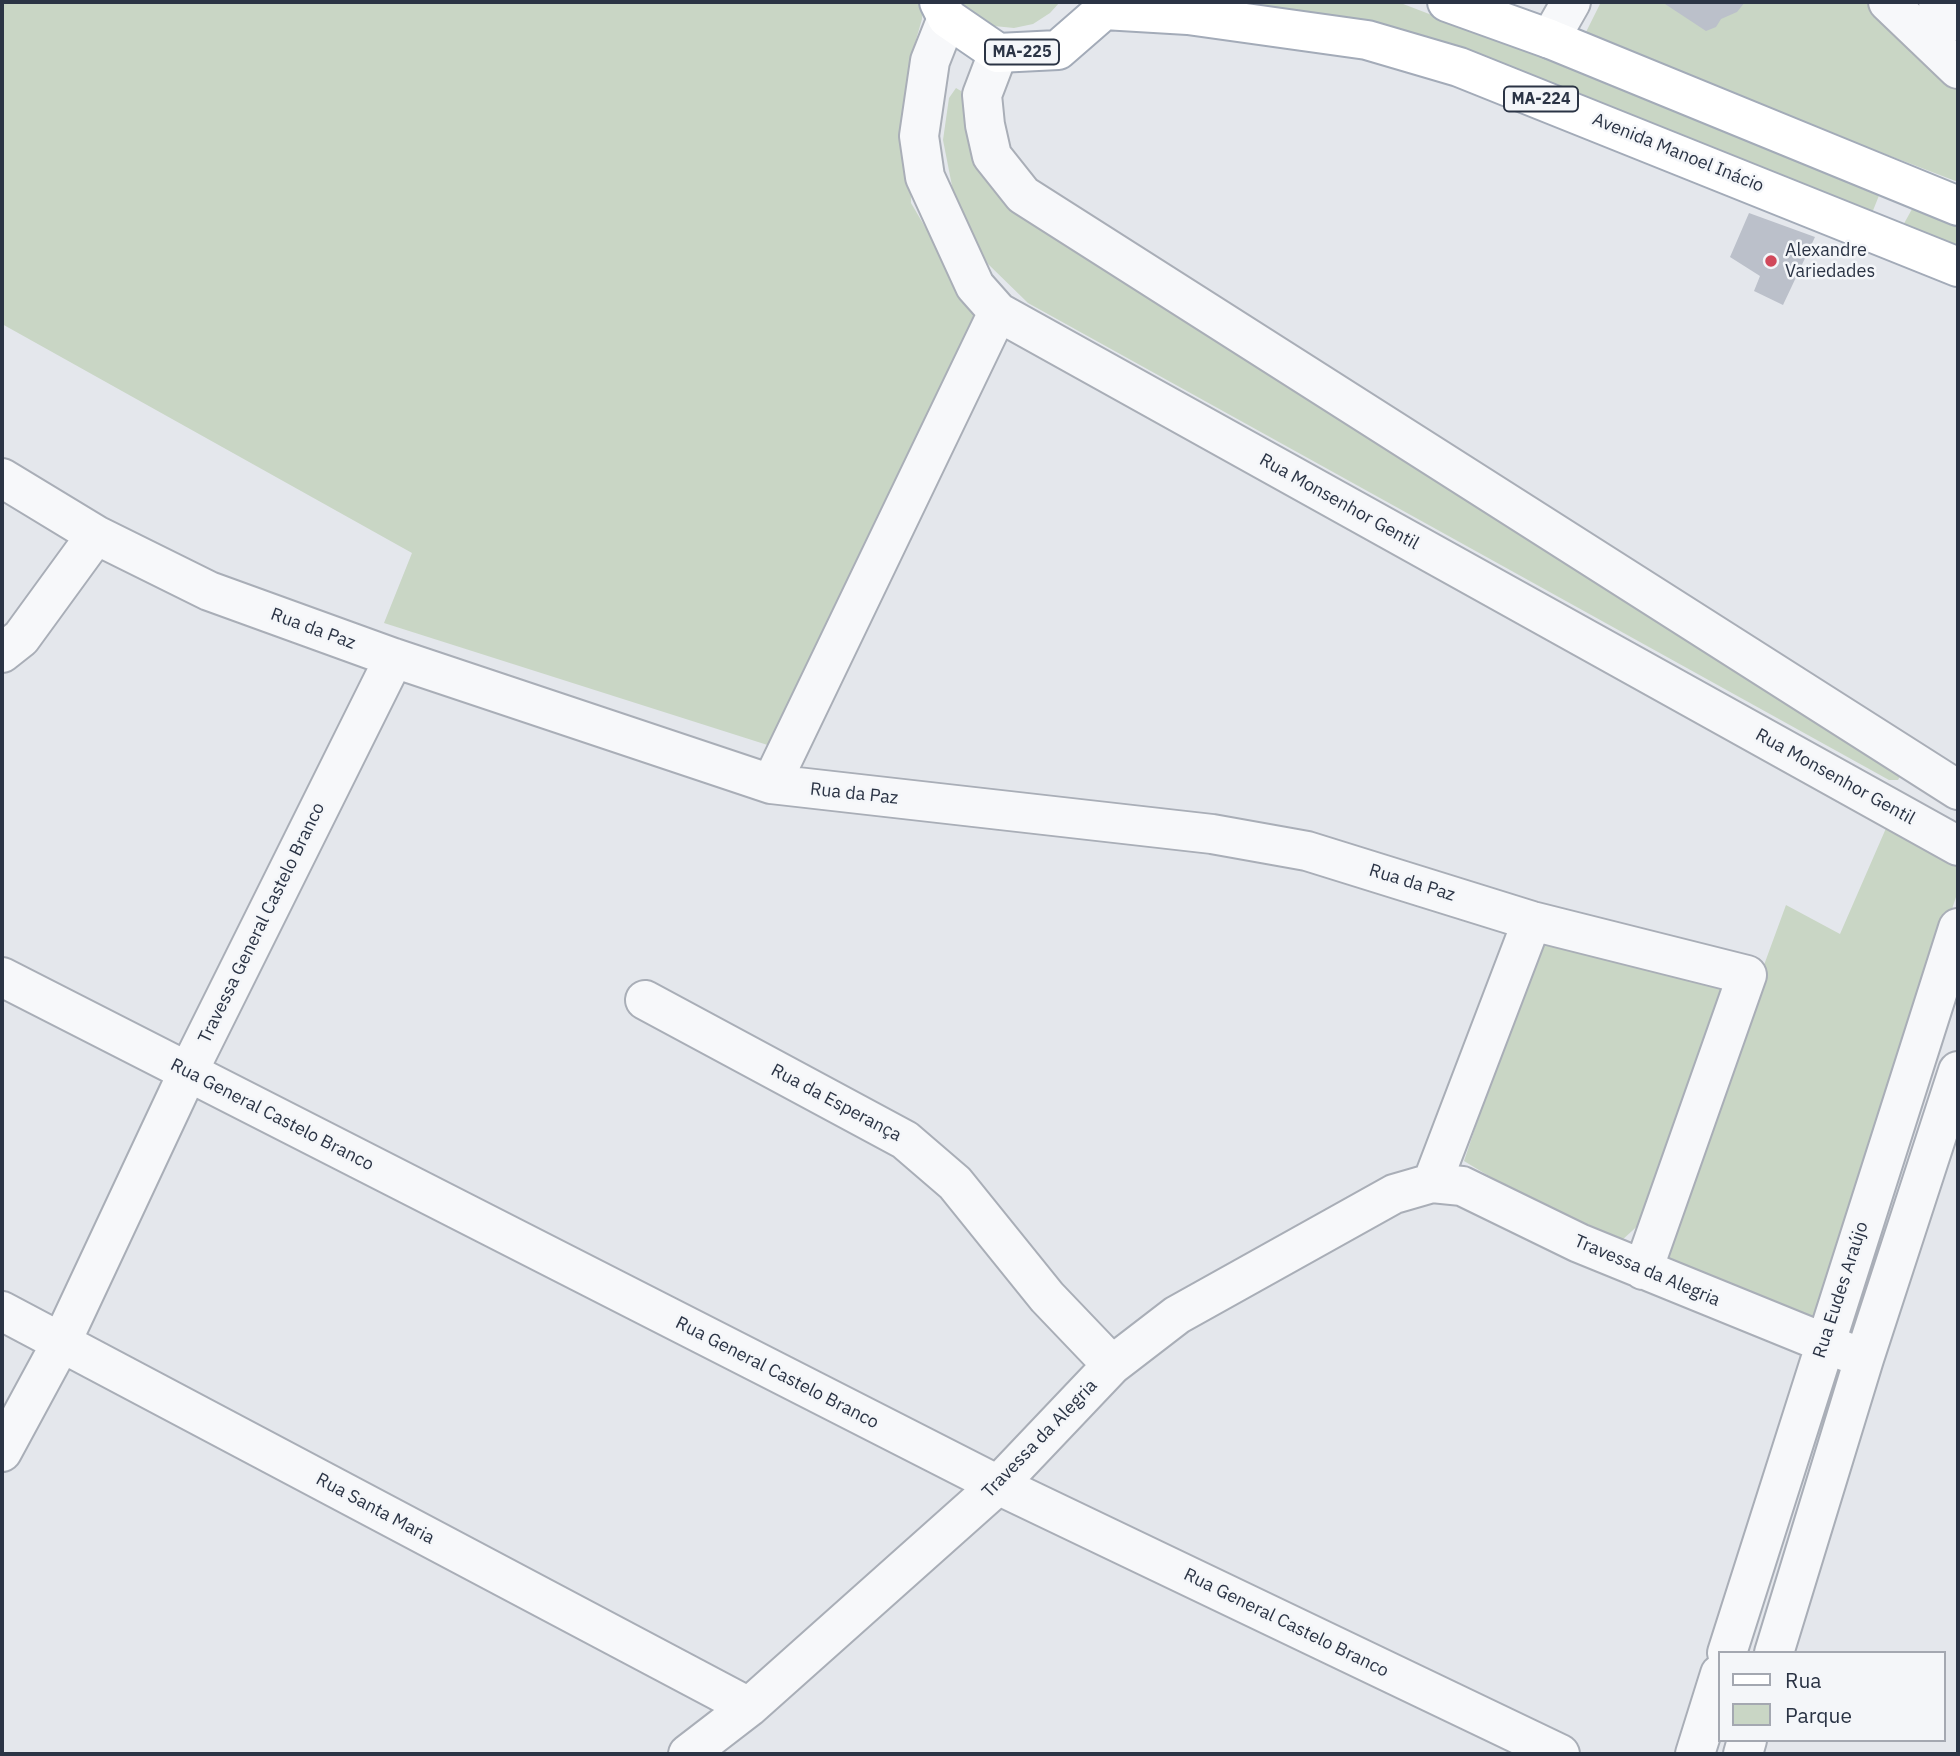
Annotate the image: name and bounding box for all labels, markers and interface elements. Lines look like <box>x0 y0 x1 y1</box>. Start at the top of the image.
road number: MA-225 <box>985 40 1059 64</box>
road number: MA-224 <box>1504 86 1578 111</box>
street label: Avenida Manoel Inácio <box>1589 109 1767 197</box>
place label: Alexandre Variedades <box>1785 240 1875 282</box>
marker: Alexandre Variedades <box>1763 253 1779 269</box>
street label: Rua Monsenhor Gentil <box>1256 449 1422 555</box>
street label: Rua da Paz <box>268 604 358 654</box>
street label: Rua Monsenhor Gentil <box>1752 724 1918 830</box>
street label: Rua da Paz <box>809 779 899 809</box>
street label: Travessa General Castelo Branco <box>194 799 330 1047</box>
street label: Rua da Paz <box>1366 860 1458 906</box>
street label: Rua General Castelo Branco <box>167 1054 377 1176</box>
street label: Rua da Esperança <box>767 1060 905 1146</box>
street label: Rua Eudes Araújo <box>1809 1219 1873 1361</box>
street label: Travessa da Alegria <box>1571 1231 1723 1311</box>
street label: Rua General Castelo Branco <box>672 1312 882 1434</box>
street label: Travessa da Alegria <box>978 1375 1102 1503</box>
street label: Rua Santa Maria <box>312 1469 438 1549</box>
street label: Rua General Castelo Branco <box>1180 1564 1392 1682</box>
legend <box>1718 1651 1946 1742</box>
text: Rua <box>1785 1666 1822 1694</box>
text: Parque <box>1785 1701 1852 1729</box>

